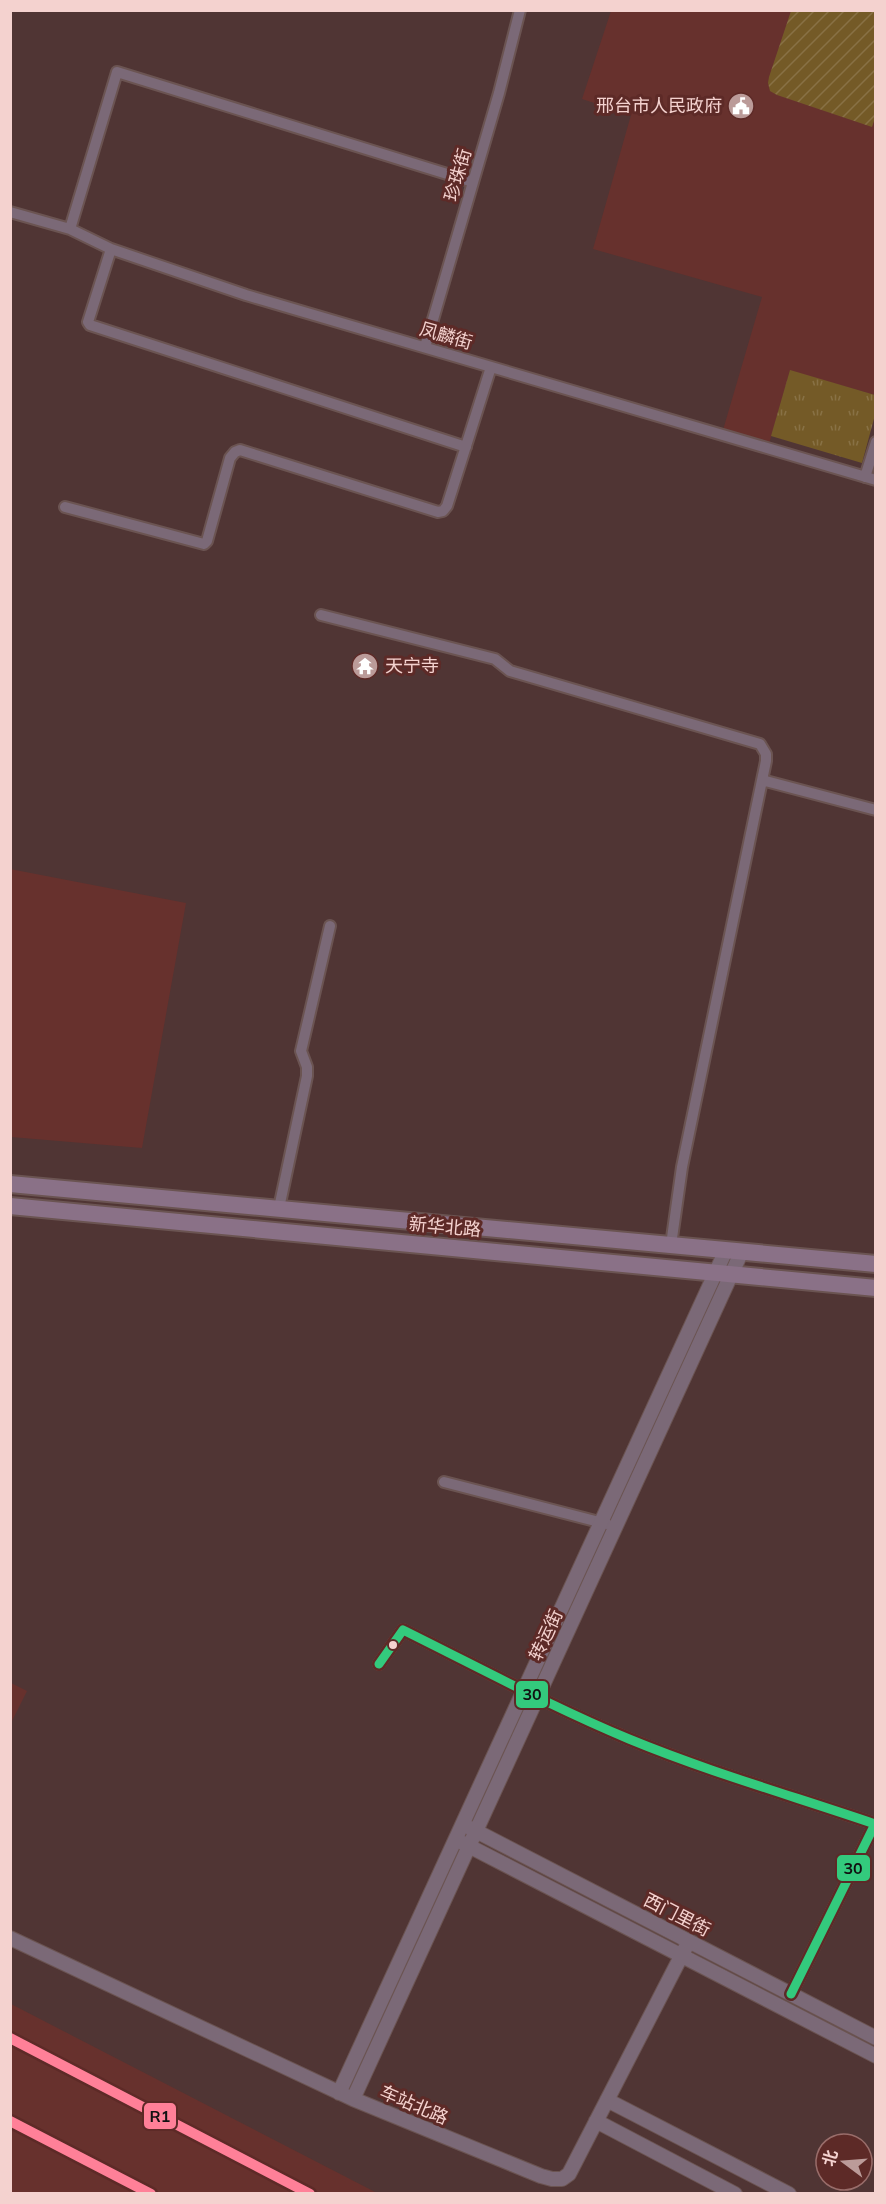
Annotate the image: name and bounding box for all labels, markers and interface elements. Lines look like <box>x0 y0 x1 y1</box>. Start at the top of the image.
public building icon: 邢台市人民政府 <box>726 91 756 121</box>
place label: 邢台市人民政府 <box>596 94 722 117</box>
street label: 珍珠街 <box>439 146 476 204</box>
street label: 凤麟街 <box>417 317 475 354</box>
temple icon: 天宁寺 <box>350 651 380 681</box>
place label: 天宁寺 <box>385 654 439 677</box>
street label: 新华北路 <box>408 1212 482 1241</box>
street label: 转运街 <box>524 1605 567 1664</box>
unlabelled marker <box>387 1639 399 1651</box>
line badge: 30 <box>515 1680 549 1709</box>
text: 30 <box>522 1684 542 1704</box>
line badge: 30 <box>836 1854 871 1882</box>
text: 30 <box>843 1858 863 1878</box>
street label: 西门里街 <box>640 1888 715 1941</box>
street label: 车站北路 <box>377 2080 452 2129</box>
line badge: R1 <box>143 2102 177 2130</box>
text: R1 <box>150 2106 170 2126</box>
north arrow <box>814 2132 874 2192</box>
text: 北 <box>818 2147 841 2168</box>

